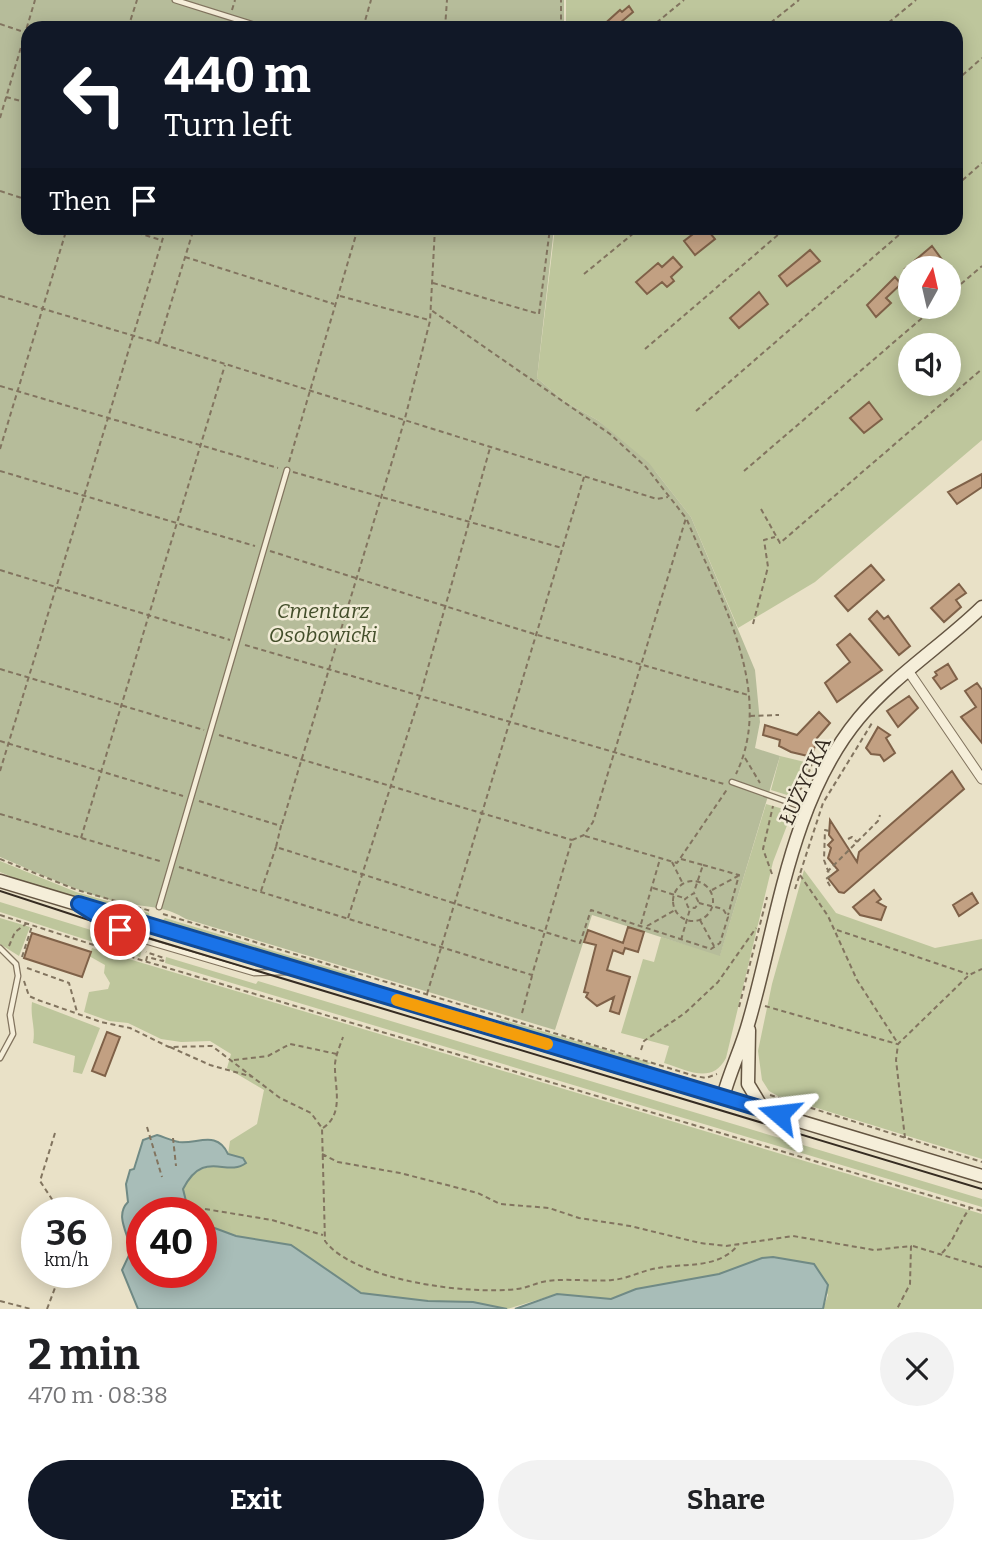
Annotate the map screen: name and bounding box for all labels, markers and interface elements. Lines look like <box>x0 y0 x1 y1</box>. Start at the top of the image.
text: 440 m <box>164 46 311 105</box>
icon: left <box>49 49 140 140</box>
text: Turn left <box>164 106 292 144</box>
icon: arrive <box>125 182 163 220</box>
text: Then <box>49 186 111 217</box>
north arrow <box>898 256 961 318</box>
map controls <box>898 256 961 396</box>
button: sound <box>898 333 961 396</box>
park label: Cmentarz Osobowicki <box>269 598 377 648</box>
street label: ŁUŻYCKA <box>773 733 837 829</box>
pin <box>90 900 150 960</box>
icon: arrive <box>101 911 139 949</box>
position arrow <box>742 1077 816 1151</box>
speed limit sign: 40 <box>126 1197 217 1288</box>
text: 36 <box>46 1212 87 1254</box>
text: km/h <box>44 1249 89 1271</box>
text: 2 min <box>28 1330 140 1380</box>
button: close <box>880 1332 954 1406</box>
text: 470 m · 08:38 <box>28 1381 168 1409</box>
button: Exit <box>28 1460 484 1540</box>
button: Share <box>498 1460 954 1540</box>

